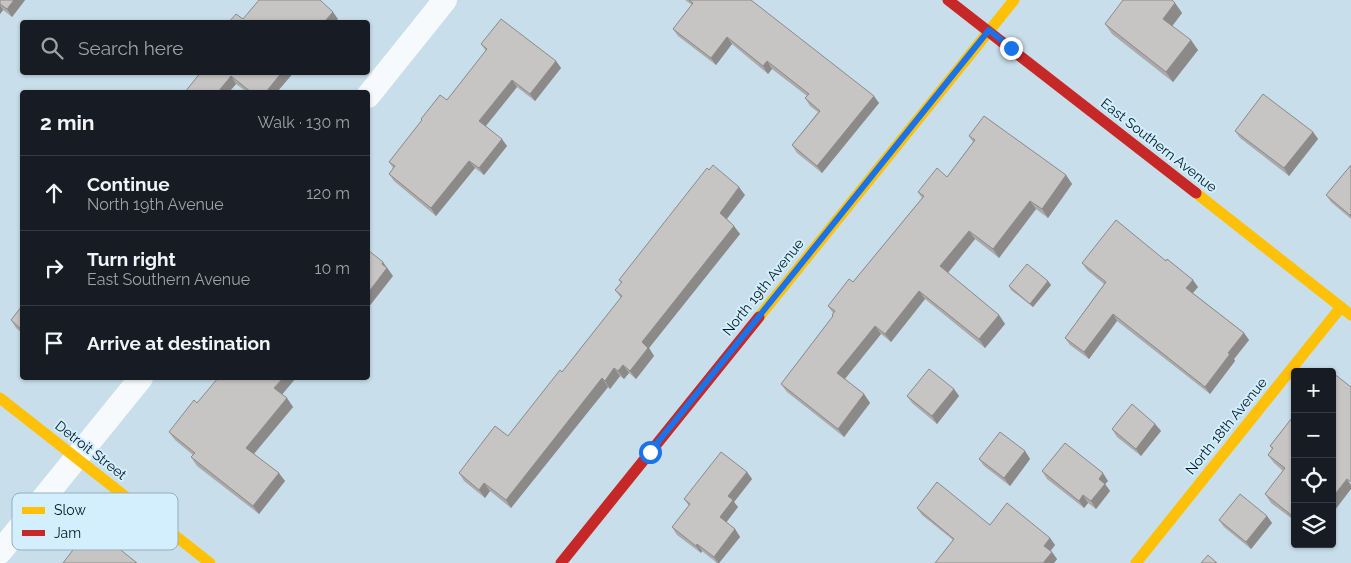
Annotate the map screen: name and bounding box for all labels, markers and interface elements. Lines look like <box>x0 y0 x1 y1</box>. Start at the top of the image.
search box <box>20 20 370 75</box>
icon: search <box>38 34 66 62</box>
text: Search here <box>78 37 184 59</box>
route end <box>1000 37 1023 60</box>
street label: East Southern Avenue <box>1098 95 1220 195</box>
text: 2 min <box>40 110 94 135</box>
text: Walk · 130 m <box>257 113 350 132</box>
text: Continue <box>87 173 170 195</box>
icon: ahead <box>40 179 68 207</box>
text: 120 m <box>306 184 350 203</box>
text: North 19th Avenue <box>87 195 224 214</box>
street label: North 19th Avenue <box>719 235 807 339</box>
text: Turn right <box>87 248 176 270</box>
icon: right <box>40 254 68 282</box>
text: 10 m <box>315 259 350 278</box>
text: East Southern Avenue <box>87 270 250 289</box>
icon: arrive <box>40 329 68 357</box>
text: Arrive at destination <box>87 332 271 354</box>
map controls <box>1291 368 1336 548</box>
button: + <box>1291 368 1336 413</box>
street label: North 18th Avenue <box>1182 374 1270 478</box>
button: − <box>1291 413 1336 458</box>
street label: Detroit Street <box>52 417 130 483</box>
route start <box>639 441 662 464</box>
button: locate <box>1291 458 1336 503</box>
legend <box>12 493 178 550</box>
text: Slow <box>54 502 86 518</box>
button: layers <box>1291 503 1336 548</box>
text: Jam <box>54 525 81 541</box>

